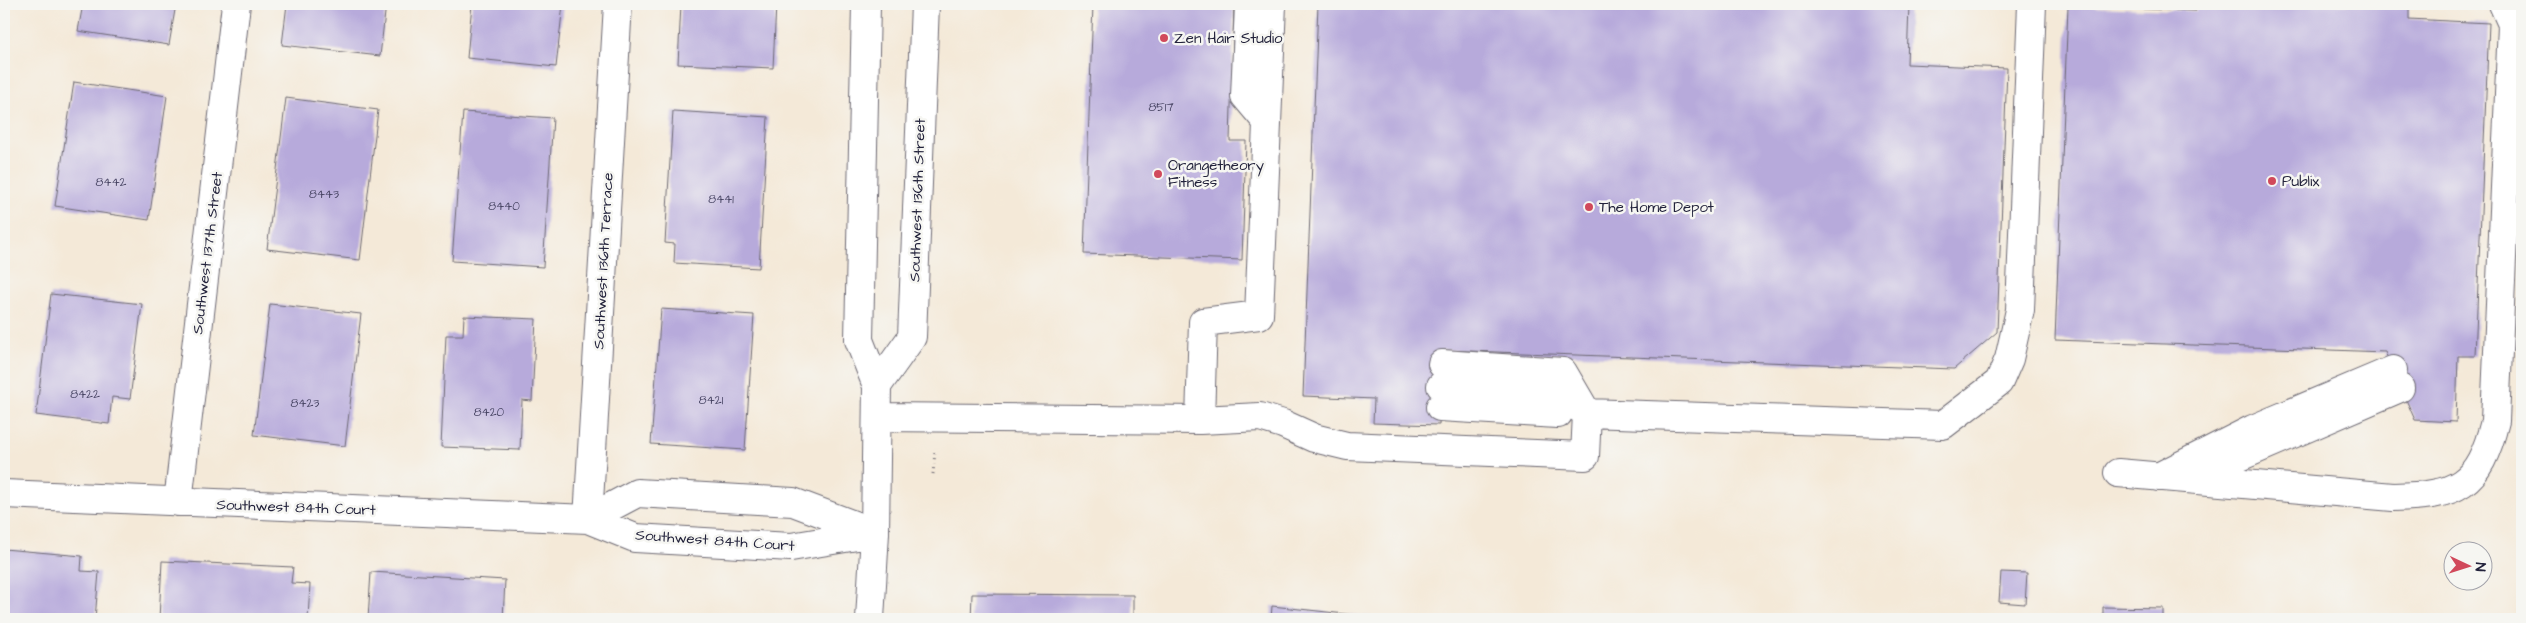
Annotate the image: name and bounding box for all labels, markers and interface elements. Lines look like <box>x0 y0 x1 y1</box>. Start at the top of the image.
place label: Zen Hair Studio <box>1174 28 1283 49</box>
marker: Zen Hair Studio <box>1158 32 1170 44</box>
house number: 8517 <box>1148 99 1174 116</box>
street label: Southwest 136th Street <box>904 118 931 282</box>
place label: Orangetheory Fitness <box>1168 155 1264 193</box>
marker: Orangetheory Fitness <box>1152 168 1164 180</box>
street label: Southwest 137th Street <box>187 171 228 336</box>
place label: Publix <box>2282 171 2320 192</box>
street label: Southwest 136th Terrace <box>588 172 619 350</box>
house number: 8442 <box>96 174 127 191</box>
marker: Publix <box>2266 175 2278 187</box>
house number: 8443 <box>309 186 339 203</box>
house number: 8441 <box>708 191 734 208</box>
place label: The Home Depot <box>1599 197 1714 218</box>
house number: 8440 <box>488 198 520 215</box>
marker: The Home Depot <box>1583 201 1595 213</box>
house number: 8422 <box>70 386 100 403</box>
house number: 8421 <box>699 392 724 409</box>
house number: 8423 <box>291 395 319 412</box>
house number: 8420 <box>474 404 505 421</box>
street label: Southwest 84th Court <box>216 494 376 521</box>
street label: Southwest 84th Court <box>635 524 795 557</box>
north arrow <box>2444 540 2494 590</box>
text: N <box>2470 562 2490 572</box>

